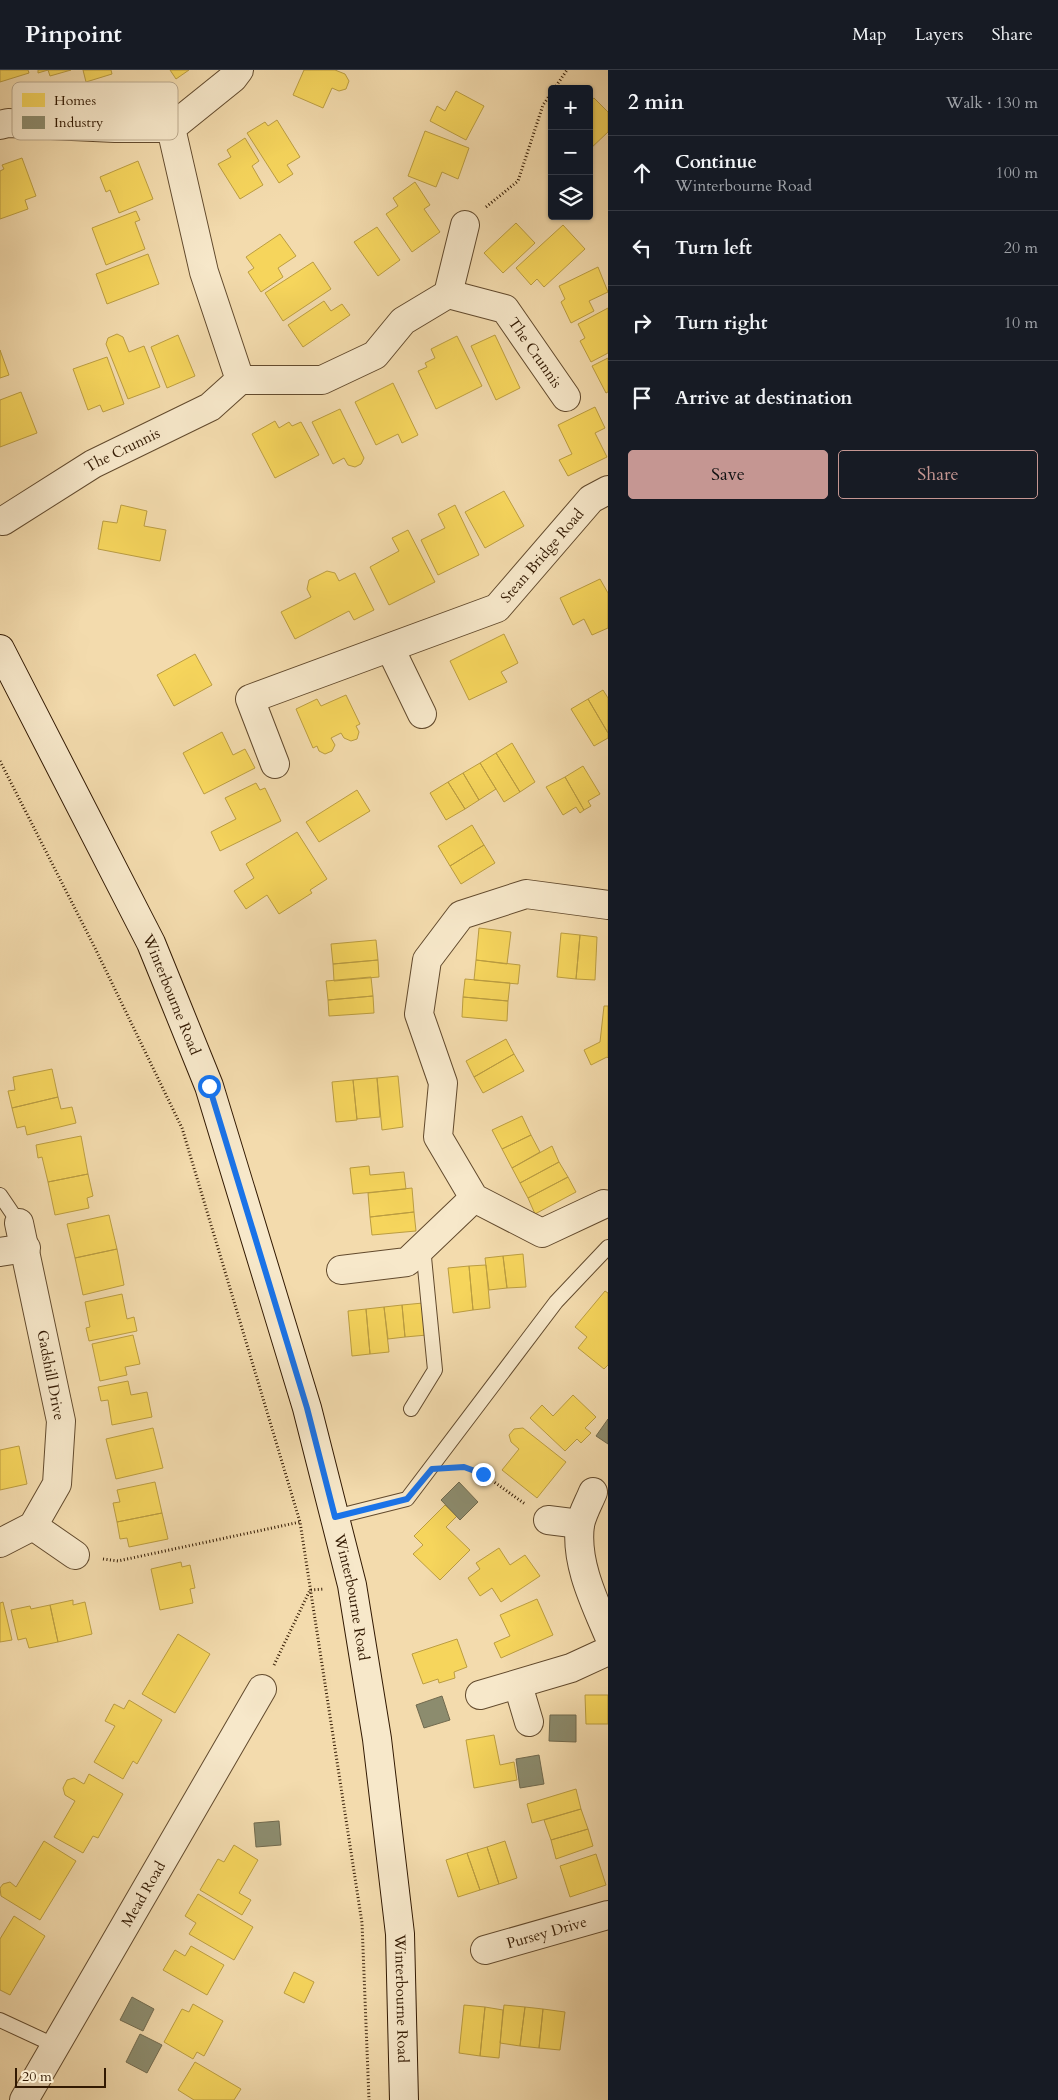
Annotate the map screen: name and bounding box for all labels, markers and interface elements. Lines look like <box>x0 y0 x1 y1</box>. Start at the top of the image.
text: Pinpoint <box>25 18 122 51</box>
text: Map <box>852 22 887 47</box>
text: Layers <box>915 22 964 47</box>
text: Share <box>992 22 1033 47</box>
legend <box>12 82 178 140</box>
map controls <box>548 85 593 220</box>
button: + <box>548 85 593 130</box>
text: 2 min <box>628 88 684 117</box>
text: Homes <box>54 91 96 110</box>
text: Walk · 130 m <box>946 92 1038 114</box>
text: Industry <box>54 113 104 132</box>
button: − <box>548 130 593 175</box>
text: Continue <box>675 149 757 175</box>
icon: ahead <box>628 159 656 187</box>
text: 100 m <box>996 162 1038 184</box>
button: layers <box>548 175 593 220</box>
text: Winterbourne Road <box>675 175 812 197</box>
icon: left <box>628 234 656 262</box>
text: Turn left <box>675 235 752 261</box>
text: 20 m <box>1004 237 1038 259</box>
icon: right <box>628 309 656 337</box>
text: Turn right <box>675 310 767 336</box>
text: 10 m <box>1004 312 1038 334</box>
street label: The Crunnis <box>504 313 567 392</box>
icon: arrive <box>628 384 656 412</box>
text: Arrive at destination <box>675 385 852 411</box>
street label: The Crunnis <box>81 423 163 477</box>
button: Save <box>628 450 828 499</box>
button: Share <box>838 450 1038 499</box>
street label: Stean Bridge Road <box>496 504 588 607</box>
street label: Winterbourne Road <box>138 930 205 1058</box>
route start <box>198 1075 221 1098</box>
street label: Gadshill Drive <box>32 1328 70 1422</box>
route end <box>472 1463 495 1486</box>
street label: Winterbourne Road <box>329 1531 374 1662</box>
street label: Mead Road <box>116 1858 170 1930</box>
street label: Pursey Drive <box>504 1911 589 1953</box>
street label: Winterbourne Road <box>390 1933 413 2063</box>
scale bar <box>15 2065 106 2088</box>
text: 20 m <box>22 2067 52 2086</box>

